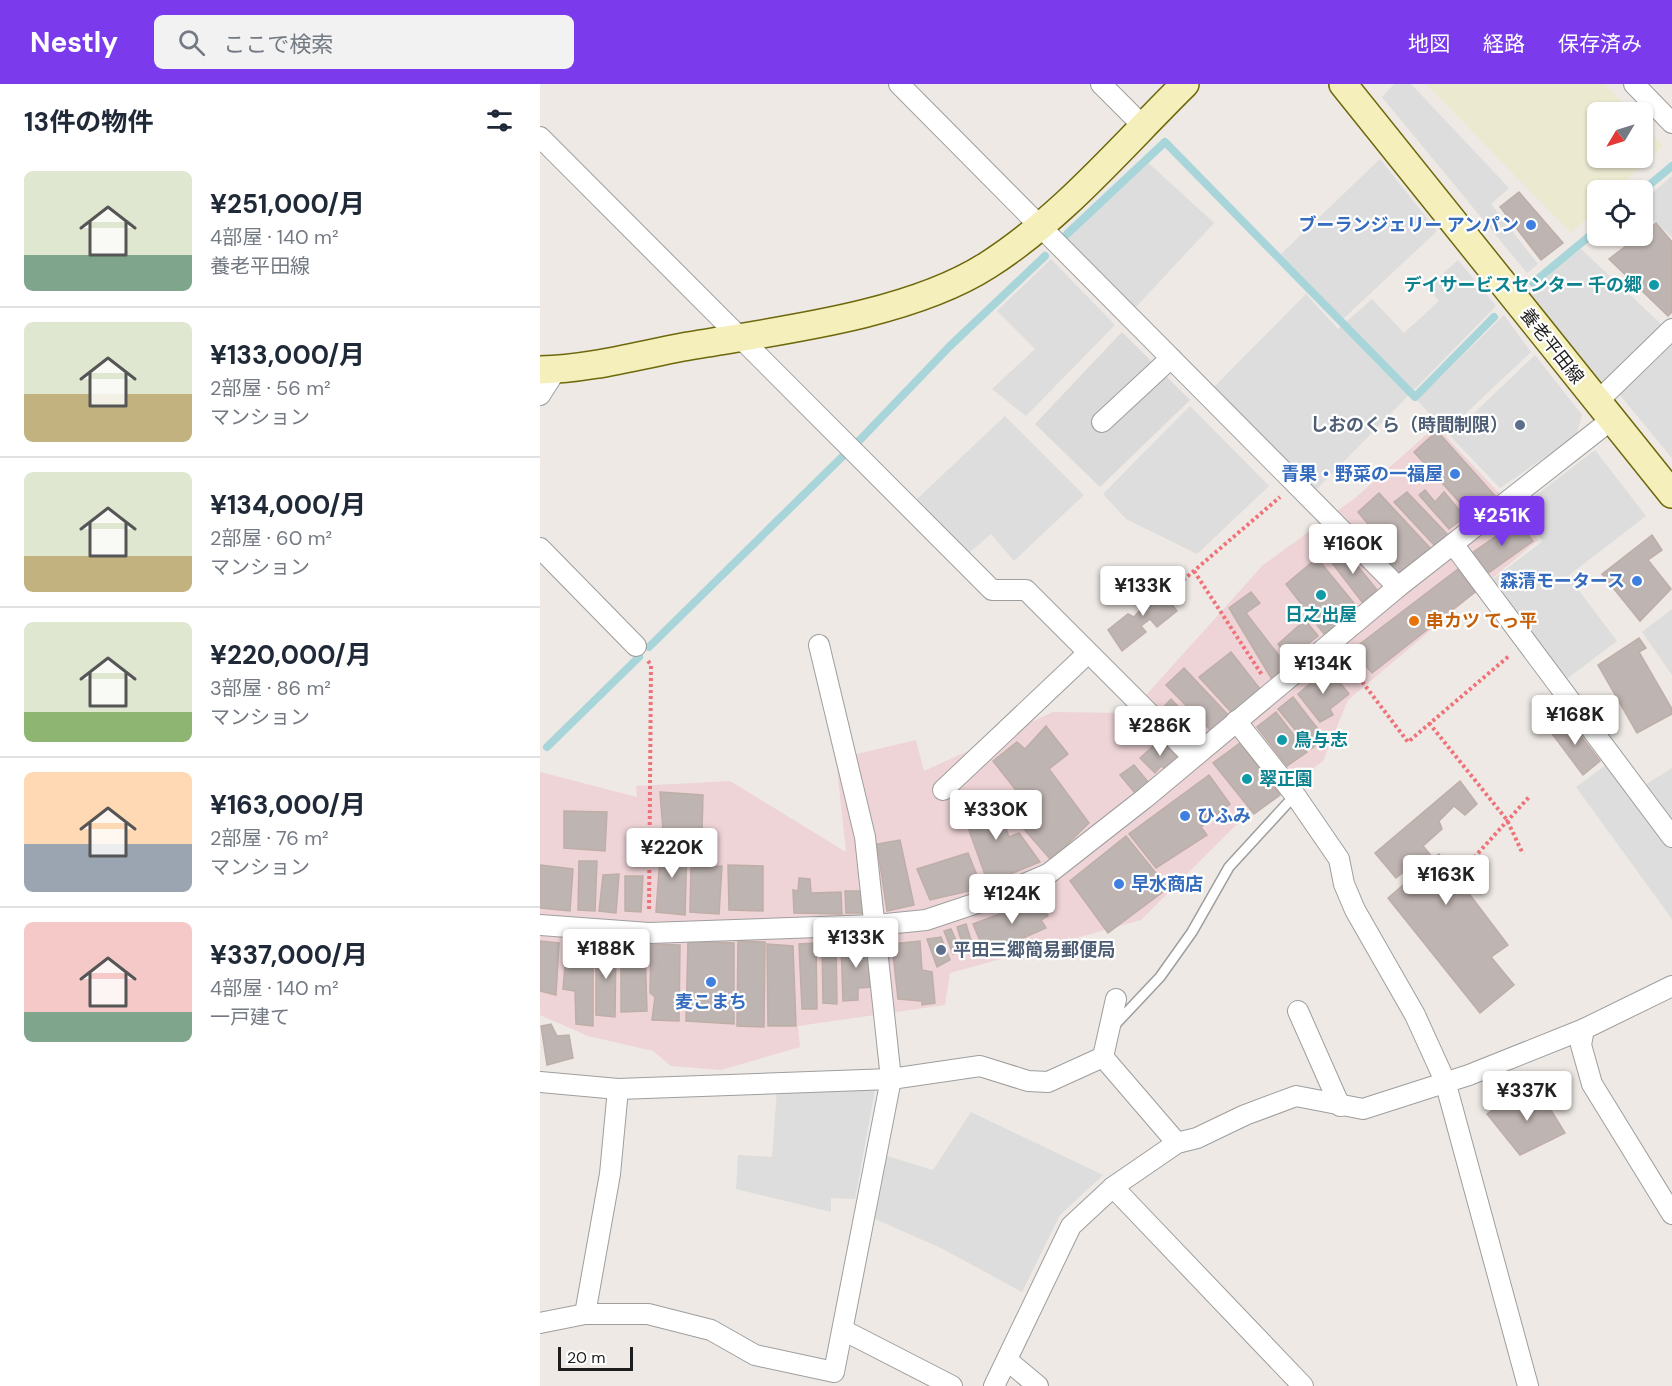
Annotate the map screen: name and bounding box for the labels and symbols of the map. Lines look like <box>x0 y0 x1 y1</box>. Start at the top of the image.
north arrow <box>1587 102 1653 168</box>
place label: ブーランジェリー アンパン <box>1299 213 1519 237</box>
marker: ブーランジェリー アンパン <box>1524 218 1538 232</box>
place label: デイサービスセンター 千の郷 <box>1404 273 1642 297</box>
marker: デイサービスセンター 千の郷 <box>1647 278 1661 292</box>
street label: 養老平田線 <box>1515 303 1589 389</box>
place label: しおのくら（時間制限） <box>1310 413 1508 437</box>
marker: しおのくら（時間制限） <box>1513 418 1527 432</box>
place label: 青果・野菜の一福屋 <box>1281 462 1443 486</box>
marker: 青果・野菜の一福屋 <box>1448 467 1462 481</box>
pin: ¥251K <box>1460 496 1544 547</box>
pin: ¥160K <box>1311 524 1395 575</box>
pin: ¥133K <box>1101 566 1185 617</box>
place label: 森清モータース <box>1500 569 1625 593</box>
marker: 森清モータース <box>1630 574 1644 588</box>
marker: 日之出屋 <box>1314 588 1328 602</box>
place label: 日之出屋 <box>1285 603 1357 627</box>
place label: 串カツ てっ平 <box>1426 609 1537 633</box>
marker: 串カツ てっ平 <box>1407 614 1421 628</box>
pin: ¥134K <box>1281 644 1365 695</box>
pin: ¥168K <box>1533 695 1617 746</box>
pin: ¥286K <box>1118 706 1202 757</box>
place label: 鳥与志 <box>1294 728 1348 752</box>
marker: 鳥与志 <box>1275 733 1289 747</box>
place label: 翠正園 <box>1259 767 1313 791</box>
marker: 翠正園 <box>1240 772 1254 786</box>
pin: ¥330K <box>954 790 1038 841</box>
place label: ひふみ <box>1197 804 1251 828</box>
marker: ひふみ <box>1178 809 1192 823</box>
pin: ¥220K <box>630 828 714 879</box>
pin: ¥163K <box>1404 855 1488 906</box>
place label: 早水商店 <box>1131 872 1203 896</box>
pin: ¥124K <box>970 874 1054 925</box>
marker: 早水商店 <box>1112 877 1126 891</box>
pin: ¥133K <box>814 918 898 969</box>
pin: ¥188K <box>564 929 648 980</box>
place label: 平田三郷簡易郵便局 <box>953 938 1115 962</box>
marker: 平田三郷簡易郵便局 <box>934 943 948 957</box>
marker: 麦こまち <box>704 975 718 989</box>
place label: 麦こまち <box>675 990 747 1014</box>
pin: ¥337K <box>1485 1071 1569 1122</box>
scale bar <box>558 1344 633 1372</box>

